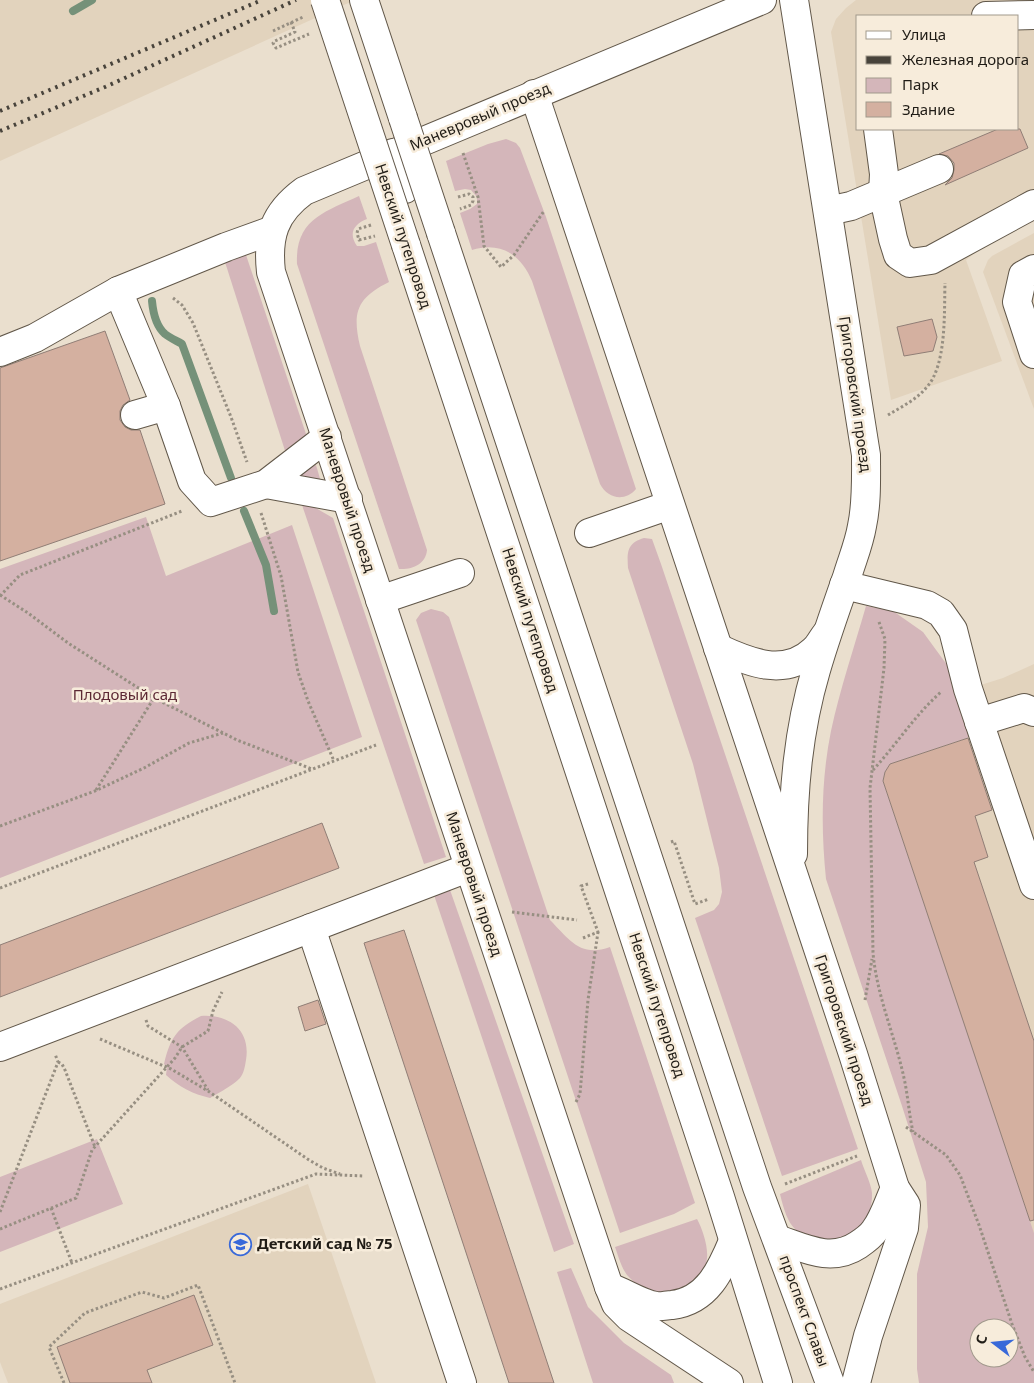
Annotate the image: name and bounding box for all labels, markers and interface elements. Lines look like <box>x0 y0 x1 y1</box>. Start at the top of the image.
legend <box>856 15 1019 130</box>
text: Улица <box>902 24 946 44</box>
text: Железная дорога <box>902 49 1029 69</box>
text: Парк <box>902 74 938 94</box>
street label: Маневровый проезд <box>406 77 553 155</box>
text: Здание <box>902 99 955 119</box>
street label: Невский путепровод <box>371 161 437 311</box>
street label: Григоровский проезд <box>835 315 877 473</box>
street label: Маневровый проезд <box>315 425 381 574</box>
street label: Невский путепровод <box>498 545 564 695</box>
park label: Плодовый сад <box>73 684 177 704</box>
street label: Маневровый проезд <box>442 809 508 958</box>
street label: Невский путепровод <box>625 930 691 1080</box>
street label: Григоровский проезд <box>811 952 879 1108</box>
school or university icon: Детский сад № 75 <box>229 1232 253 1256</box>
place label: Детский сад № 75 <box>257 1233 393 1253</box>
street label: проспект Славы <box>775 1252 834 1369</box>
north arrow <box>969 1318 1019 1368</box>
text: С <box>971 1332 991 1346</box>

